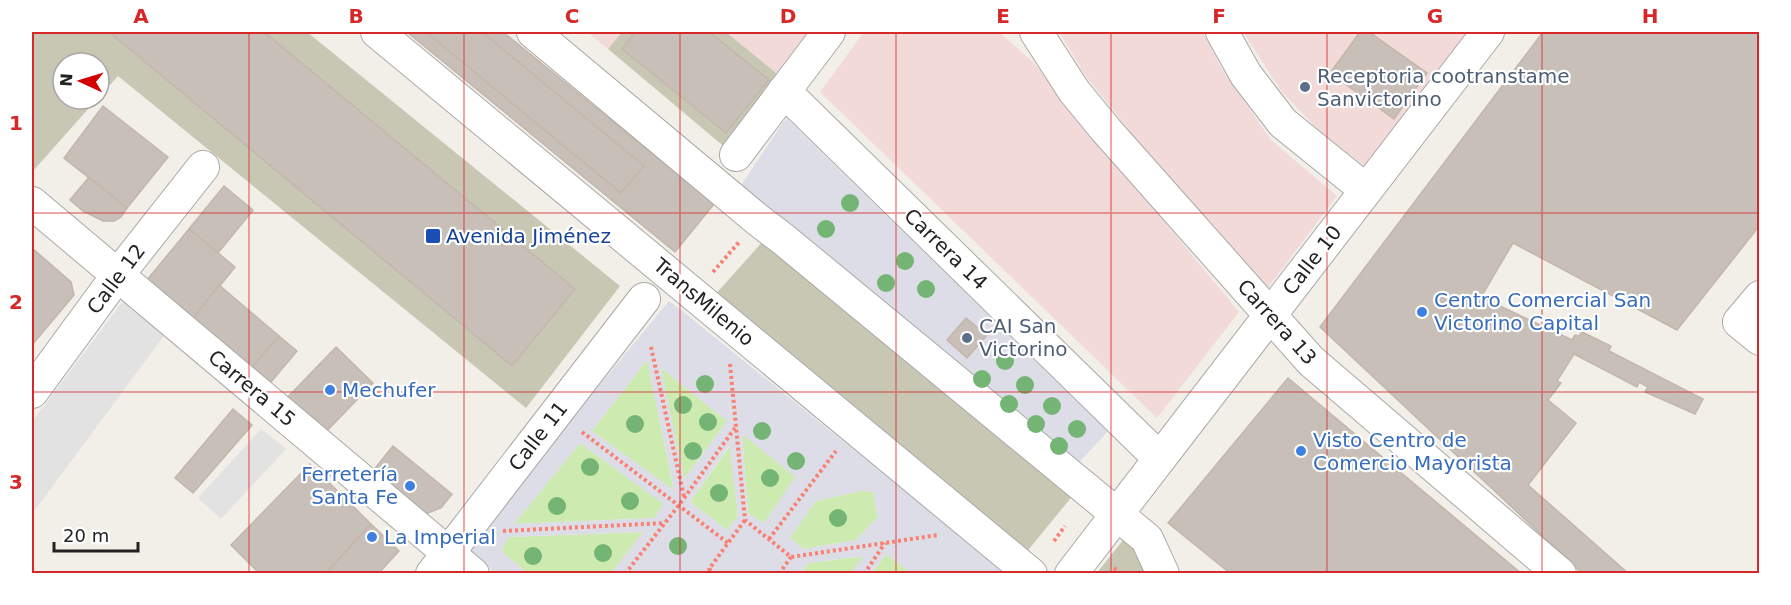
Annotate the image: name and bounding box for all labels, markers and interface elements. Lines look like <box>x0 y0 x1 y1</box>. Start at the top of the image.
text: A <box>133 4 149 28</box>
text: B <box>348 4 364 28</box>
text: C <box>565 4 579 28</box>
text: D <box>780 4 796 28</box>
text: E <box>996 4 1010 28</box>
text: F <box>1212 4 1226 28</box>
text: G <box>1427 4 1443 28</box>
text: H <box>1642 4 1658 28</box>
north arrow <box>51 51 111 111</box>
place label: Receptoria cootranstame Sanvictorino <box>1317 64 1570 111</box>
text: N <box>57 73 76 87</box>
marker: Receptoria cootranstame Sanvictorino <box>1298 80 1312 94</box>
text: 1 <box>9 111 23 135</box>
street label: Carrera 14 <box>899 203 993 295</box>
street label: Calle 10 <box>1277 221 1347 299</box>
place label: Avenida Jiménez <box>446 224 611 248</box>
marker: Avenida Jiménez <box>424 227 442 245</box>
street label: Calle 12 <box>82 239 150 319</box>
street label: TransMilenio <box>648 252 759 351</box>
street label: Carrera 13 <box>1232 274 1322 370</box>
place label: Centro Comercial San Victorino Capital <box>1434 288 1651 335</box>
text: 2 <box>9 290 23 314</box>
marker: Centro Comercial San Victorino Capital <box>1415 305 1429 319</box>
place label: CAI San Victorino <box>979 314 1068 361</box>
marker: CAI San Victorino <box>960 331 974 345</box>
street label: Carrera 15 <box>204 345 300 431</box>
place label: Mechufer <box>342 378 436 402</box>
marker: Mechufer <box>323 383 337 397</box>
street label: Calle 11 <box>503 397 573 475</box>
place label: Visto Centro de Comercio Mayorista <box>1313 428 1512 475</box>
marker: Visto Centro de Comercio Mayorista <box>1294 444 1308 458</box>
place label: Ferretería Santa Fe <box>301 462 398 509</box>
text: 3 <box>9 470 23 494</box>
marker: Ferretería Santa Fe <box>403 479 417 493</box>
scale bar <box>54 515 138 553</box>
text: 20 m <box>63 525 109 546</box>
place label: La Imperial <box>384 525 496 549</box>
marker: La Imperial <box>365 530 379 544</box>

